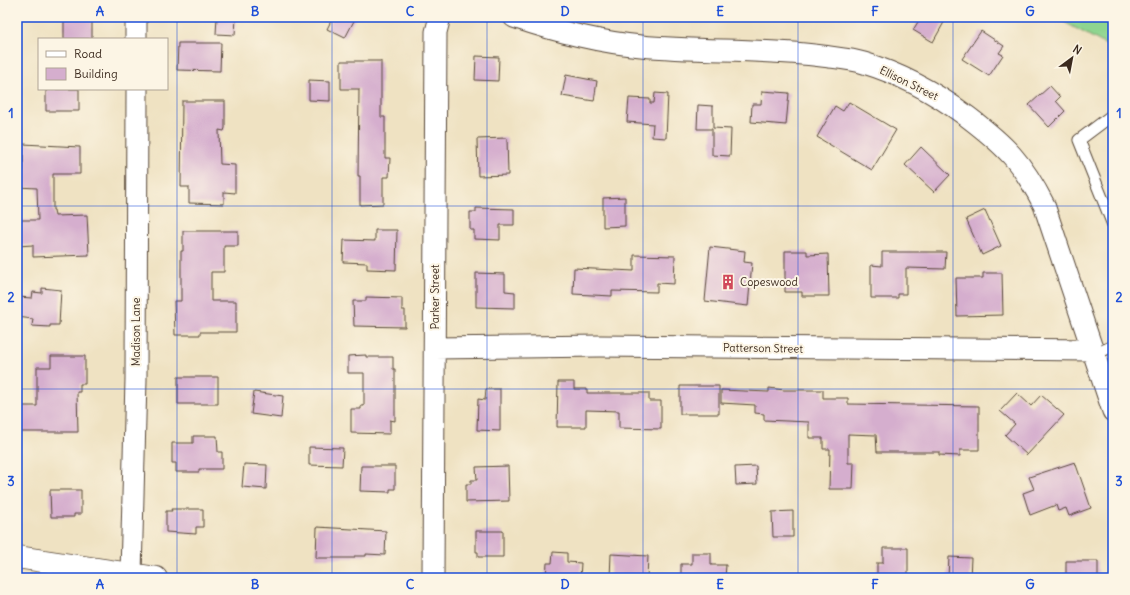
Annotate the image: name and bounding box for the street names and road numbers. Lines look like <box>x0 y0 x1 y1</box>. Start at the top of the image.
street label: Ellison Street <box>877 63 941 103</box>
street label: Parker Street <box>428 264 442 330</box>
street label: Madison Lane <box>129 298 143 366</box>
street label: Patterson Street <box>723 340 803 356</box>

